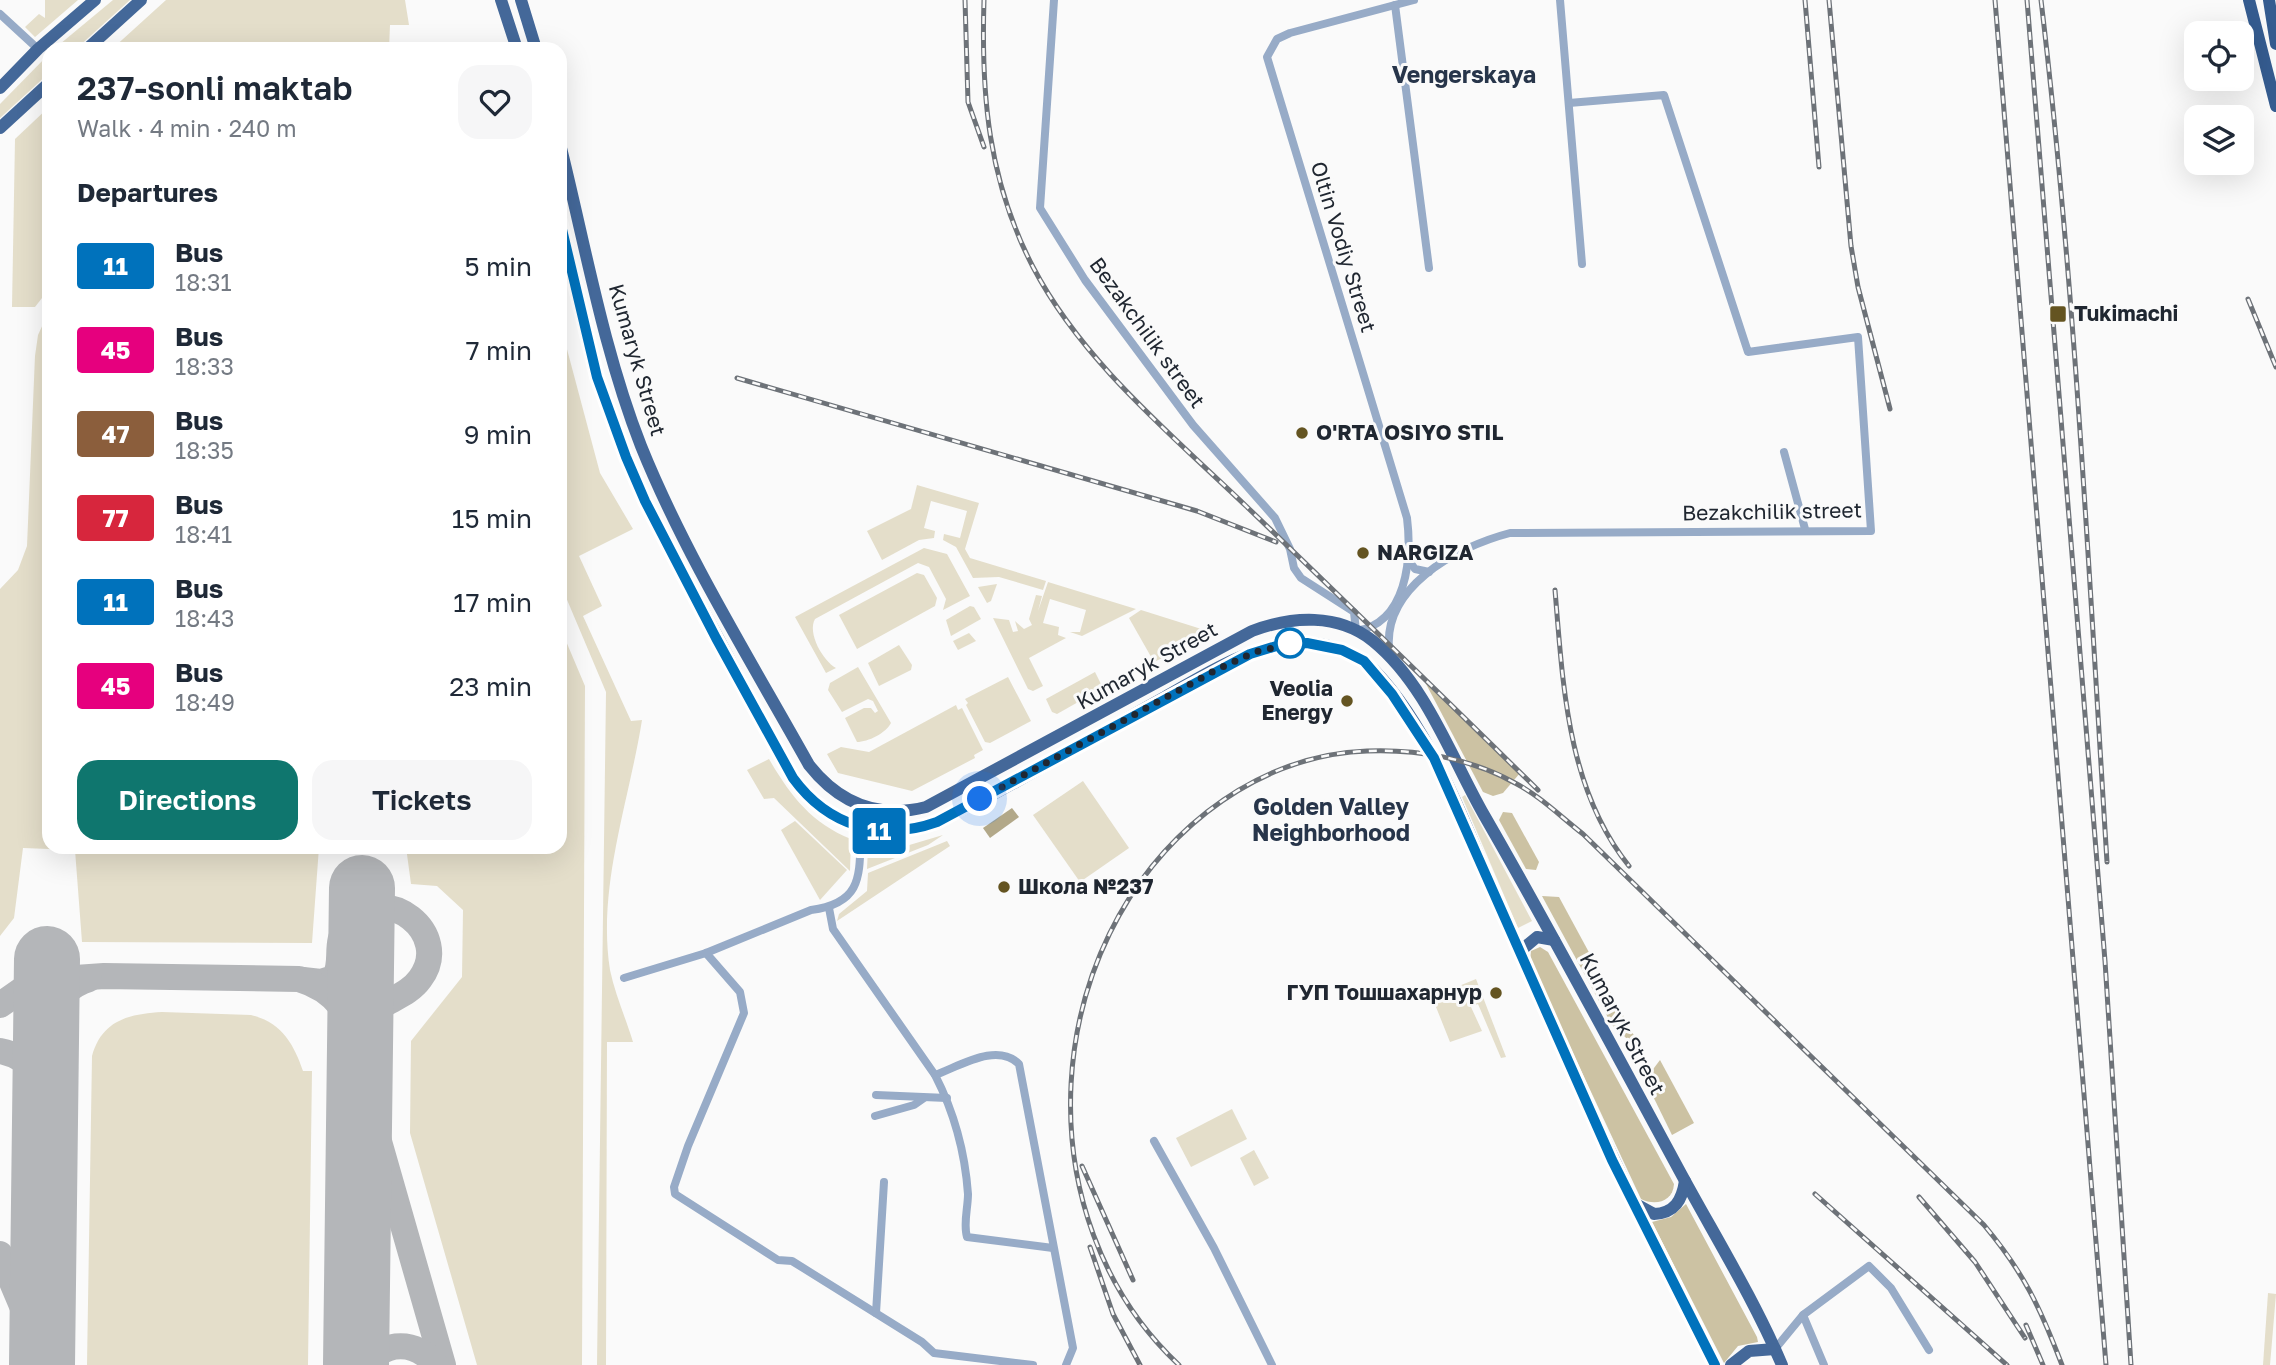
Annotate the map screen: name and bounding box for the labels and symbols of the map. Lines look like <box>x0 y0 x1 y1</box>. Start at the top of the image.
district label: Vengerskaya <box>1392 60 1536 88</box>
street label: Oltin Vodiy Street <box>1306 158 1382 335</box>
street label: Bezakchilik street <box>1084 252 1211 413</box>
street label: Kumaryk Street <box>604 281 672 439</box>
place label: Tukimachi <box>2074 300 2178 326</box>
marker: Tukimachi <box>2048 304 2068 324</box>
place label: O'RTA OSIYO STIL <box>1316 419 1503 445</box>
marker: O'RTA OSIYO STIL <box>1294 425 1310 441</box>
street label: Bezakchilik street <box>1682 496 1862 526</box>
place label: NARGIZA <box>1377 539 1473 565</box>
marker: NARGIZA <box>1355 545 1371 561</box>
street label: Kumaryk Street <box>1072 616 1222 715</box>
unlabelled marker <box>1275 628 1305 658</box>
place label: Veolia Energy <box>1261 675 1333 725</box>
marker: Veolia Energy <box>1339 693 1355 709</box>
your location <box>962 781 997 816</box>
district label: Golden Valley Neighborhood <box>1252 792 1410 846</box>
line badge: 11 <box>848 808 910 854</box>
place label: Школа №237 <box>1018 873 1153 899</box>
marker: Школа №237 <box>996 879 1012 895</box>
street label: Kumaryk Street <box>1575 948 1671 1099</box>
place label: ГУП Тошшахарнур <box>1286 979 1482 1005</box>
marker: ГУП Тошшахарнур <box>1488 985 1504 1001</box>

